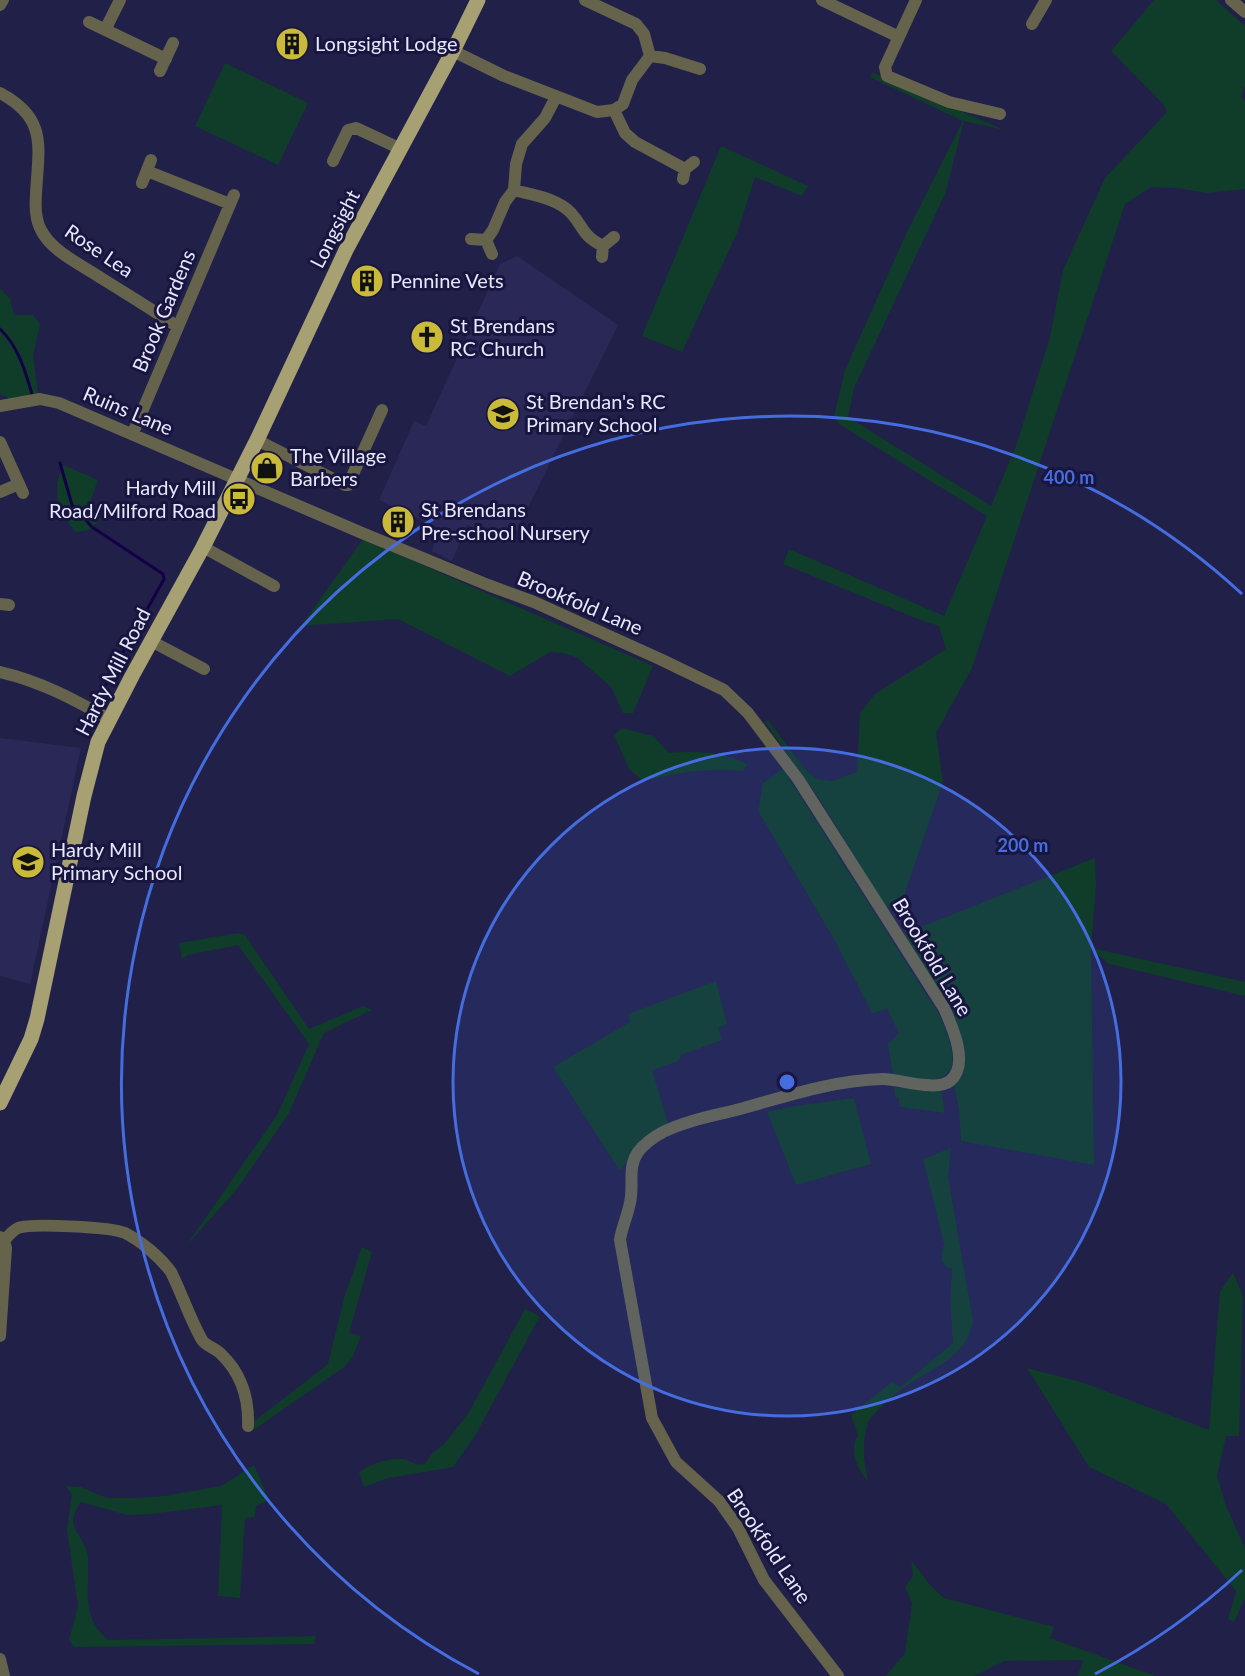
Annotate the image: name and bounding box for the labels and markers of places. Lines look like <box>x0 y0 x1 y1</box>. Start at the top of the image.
building icon: Longsight Lodge <box>274 26 310 62</box>
place label: Longsight Lodge <box>315 31 458 55</box>
building icon: Pennine Vets <box>349 263 385 299</box>
place label: Pennine Vets <box>390 268 504 292</box>
place label: St Brendans RC Church <box>450 313 555 360</box>
church icon: St Brendans RC Church <box>409 319 445 355</box>
place label: St Brendan's RC Primary School <box>526 389 666 436</box>
school or university icon: St Brendan's RC Primary School <box>485 396 521 432</box>
place label: The Village Barbers <box>290 443 386 490</box>
shop icon: The Village Barbers <box>249 450 285 486</box>
place label: Hardy Mill Road/Milford Road <box>49 475 216 522</box>
bus stop icon: Hardy Mill Road/Milford Road <box>221 481 257 517</box>
place label: St Brendans Pre-school Nursery <box>421 497 591 544</box>
building icon: St Brendans Pre-school Nursery <box>380 504 416 540</box>
place label: Hardy Mill Primary School <box>51 837 182 884</box>
school or university icon: Hardy Mill Primary School <box>10 844 46 880</box>
centre of rings <box>777 1072 797 1092</box>

